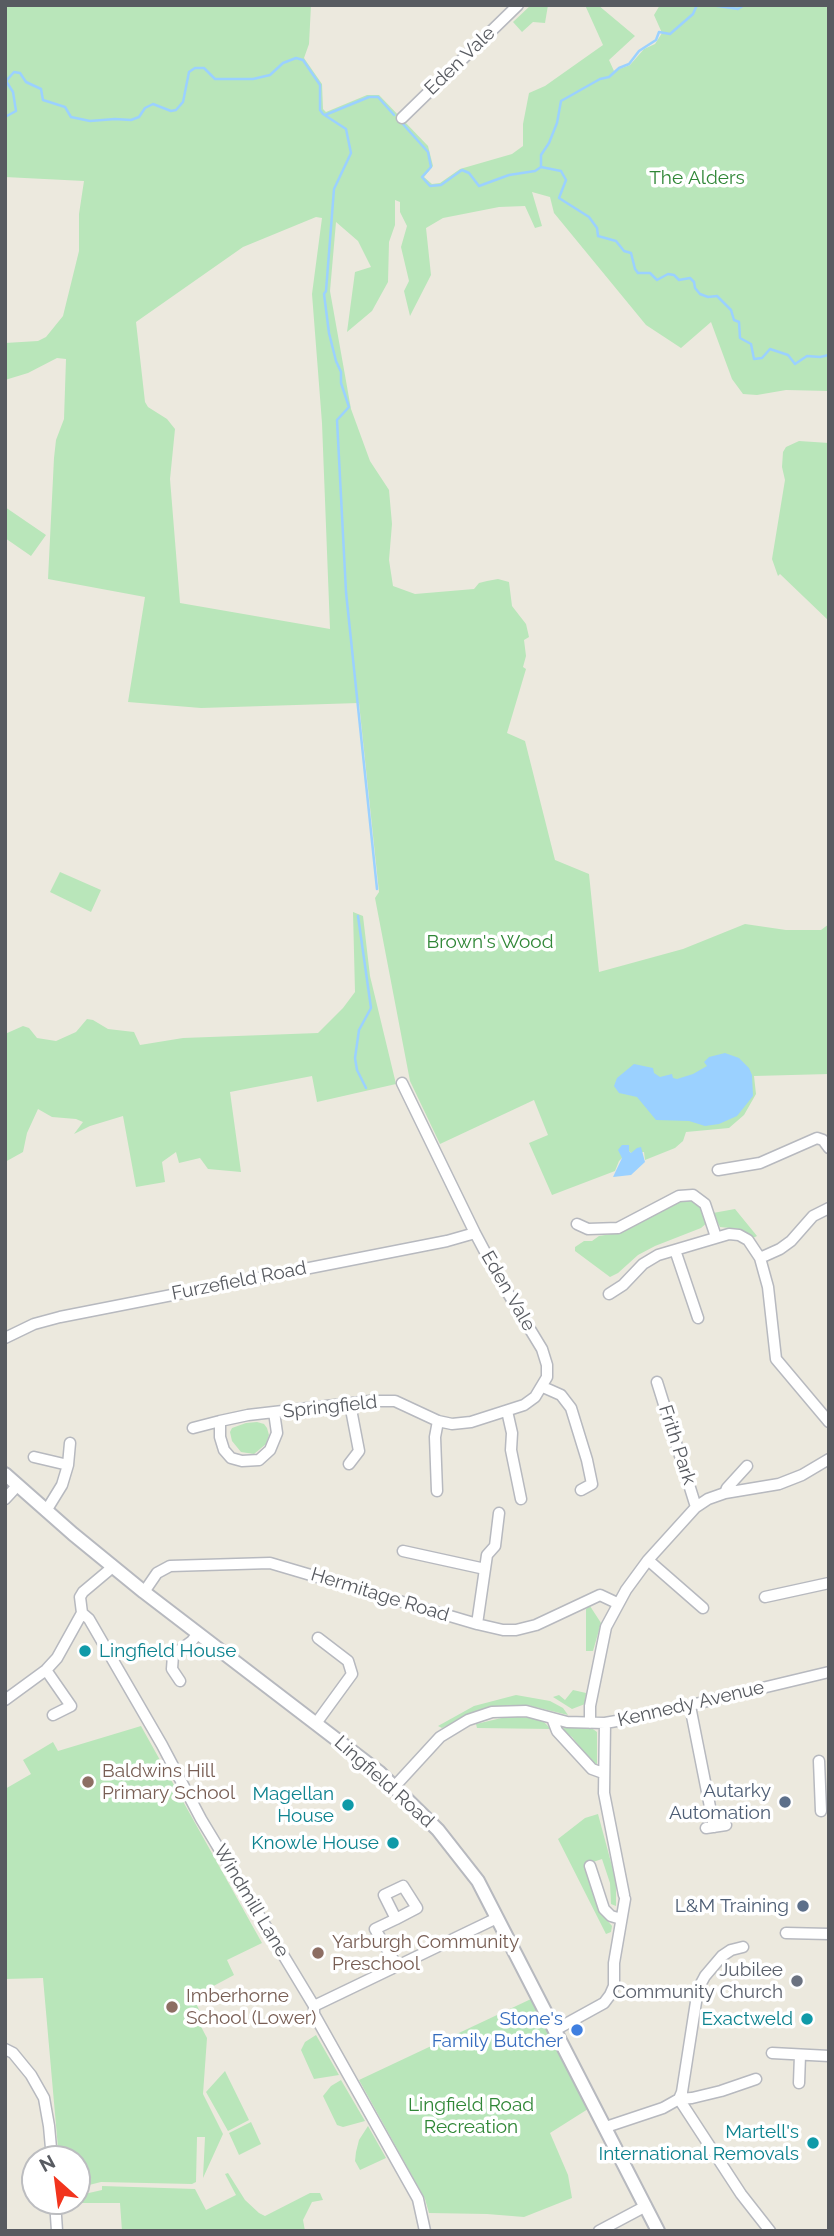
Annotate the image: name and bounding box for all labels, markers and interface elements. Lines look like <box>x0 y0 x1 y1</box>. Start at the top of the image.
street label: Eden Vale <box>420 22 500 100</box>
park label: The Alders <box>649 167 745 189</box>
park label: Brown's Wood <box>427 931 553 953</box>
street label: Eden Vale <box>476 1247 540 1335</box>
street label: Furzefield Road <box>170 1257 308 1305</box>
street label: Springfield <box>282 1391 378 1423</box>
street label: Frith Park <box>653 1402 701 1488</box>
street label: Hermitage Road <box>308 1563 452 1627</box>
place label: Lingfield House <box>99 1640 236 1662</box>
marker: Lingfield House <box>77 1643 93 1659</box>
street label: Kennedy Avenue <box>615 1676 767 1732</box>
street label: Lingfield Road <box>329 1731 439 1833</box>
place label: Baldwins Hill Primary School <box>102 1760 235 1804</box>
marker: Baldwins Hill Primary School <box>80 1774 96 1790</box>
place label: Autarky Automation <box>669 1780 771 1824</box>
place label: Magellan House <box>252 1783 334 1827</box>
marker: Autarky Automation <box>777 1794 793 1810</box>
marker: Magellan House <box>340 1797 356 1813</box>
place label: Knowle House <box>251 1832 379 1854</box>
marker: Knowle House <box>385 1835 401 1851</box>
street label: Windmill Lane <box>208 1841 294 1961</box>
place label: L&M Training <box>675 1895 789 1917</box>
marker: L&M Training <box>795 1898 811 1914</box>
place label: Yarburgh Community Preschool <box>332 1931 519 1975</box>
marker: Yarburgh Community Preschool <box>310 1945 326 1961</box>
place label: Jubilee Community Church <box>612 1959 783 2003</box>
marker: Jubilee Community Church <box>789 1973 805 1989</box>
place label: Imberhorne School (Lower) <box>186 1985 316 2029</box>
marker: Imberhorne School (Lower) <box>164 1999 180 2015</box>
place label: Stone's Family Butcher <box>432 2008 563 2052</box>
place label: Exactweld <box>702 2008 793 2030</box>
marker: Exactweld <box>799 2011 815 2027</box>
marker: Stone's Family Butcher <box>569 2022 585 2038</box>
park label: Lingfield Road Recreation <box>408 2094 534 2138</box>
place label: Martell's International Removals <box>598 2121 799 2165</box>
marker: Martell's International Removals <box>805 2135 821 2151</box>
north arrow <box>21 2145 91 2215</box>
text: N <box>36 2150 59 2176</box>

